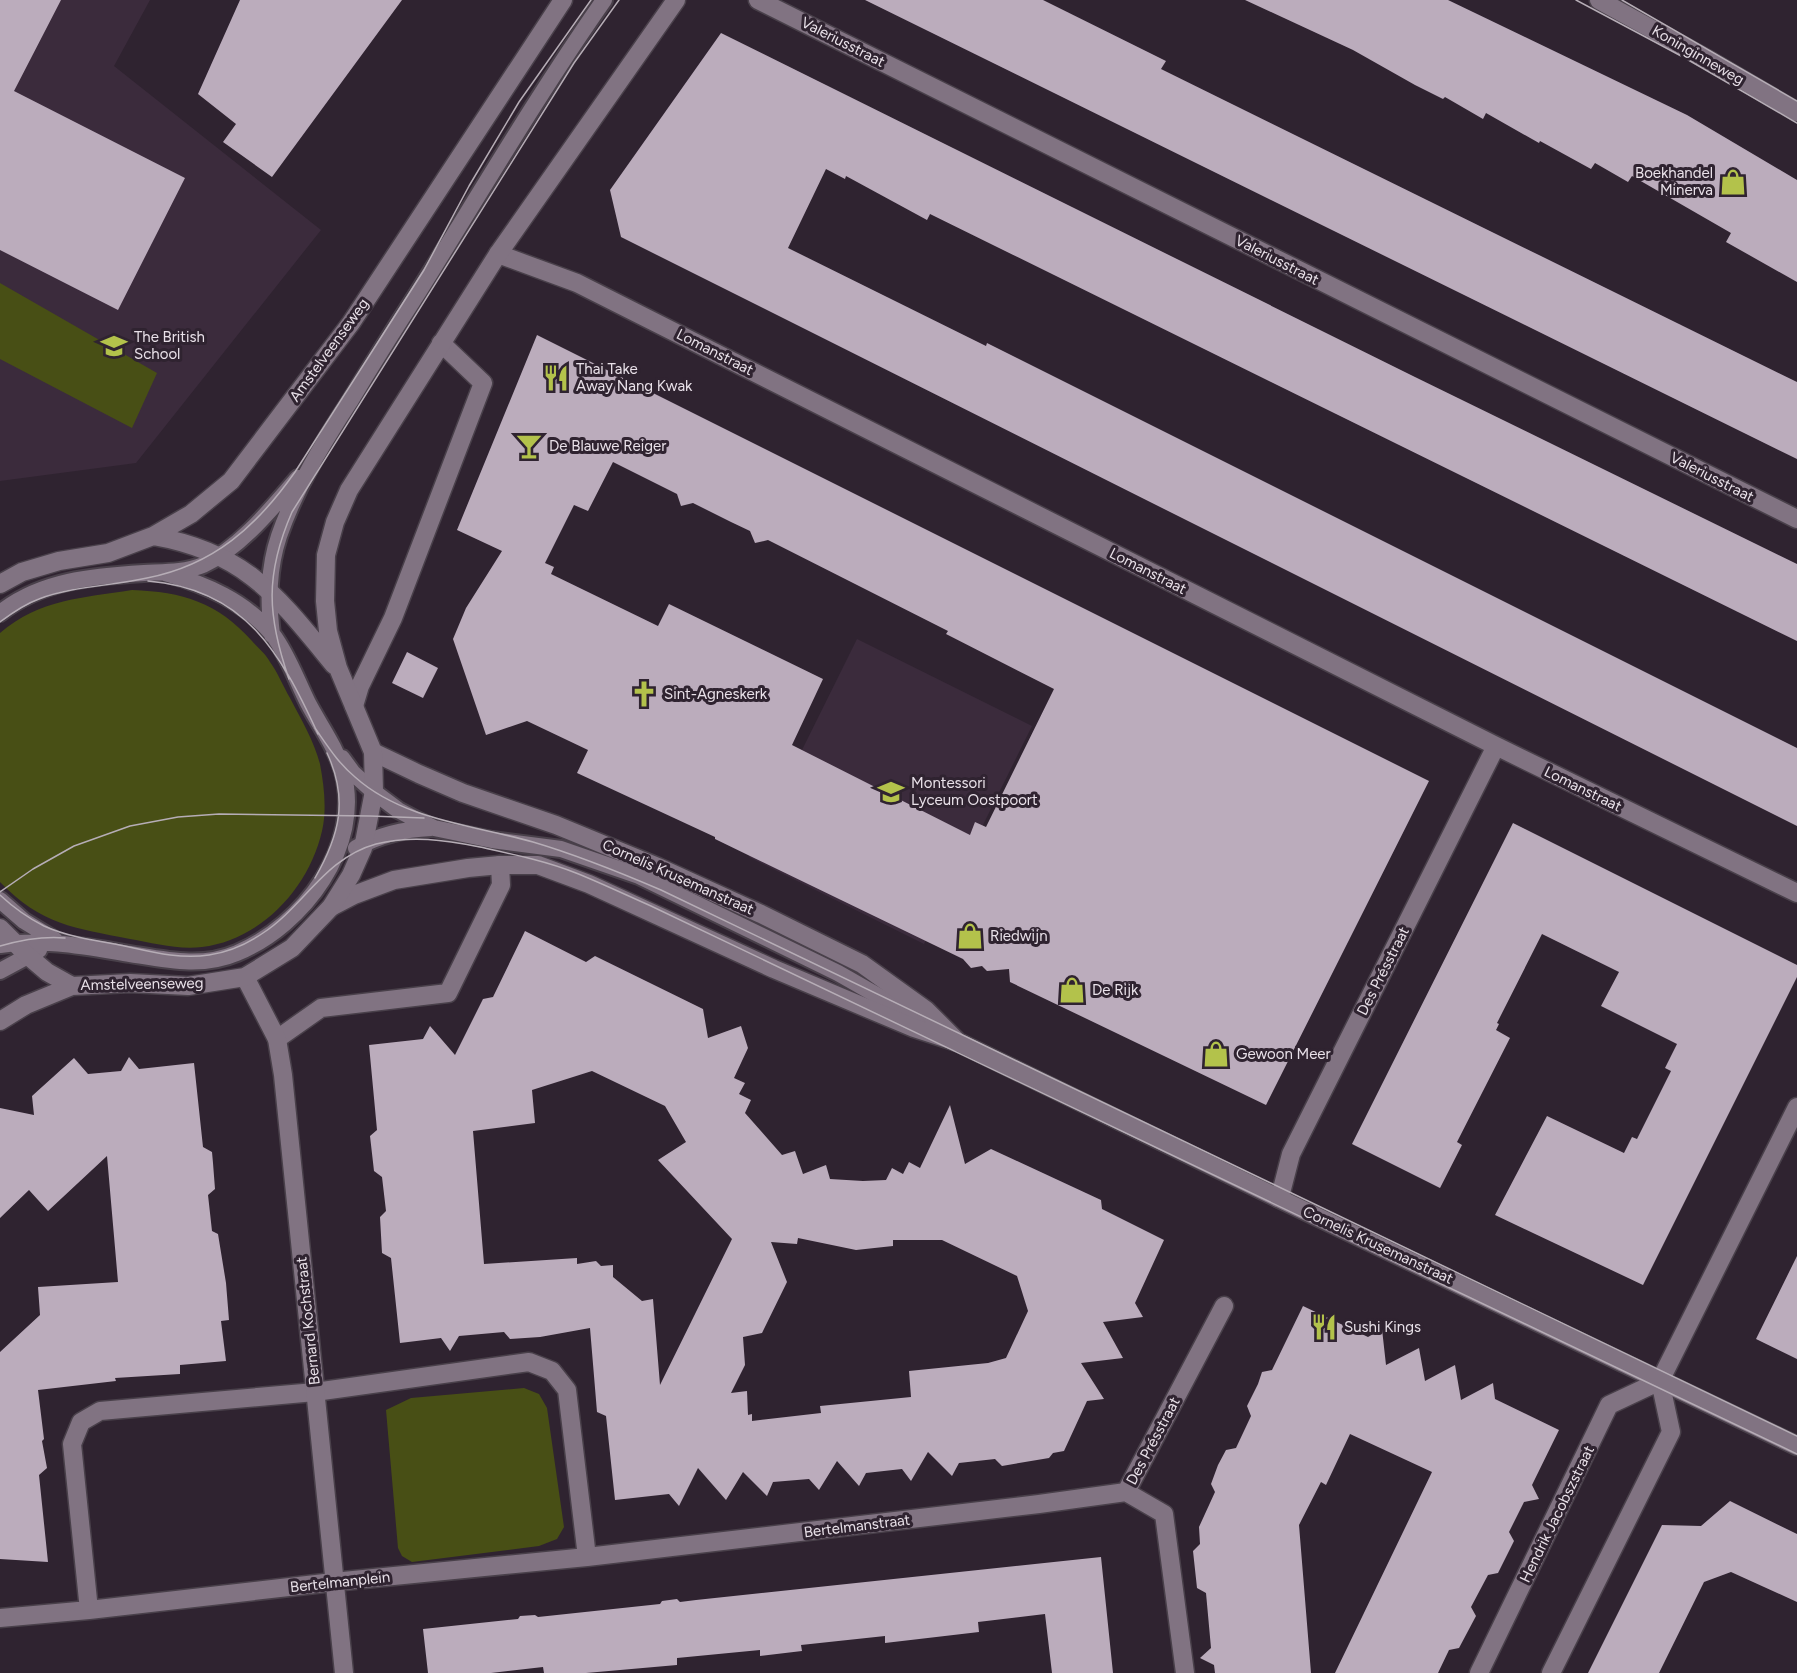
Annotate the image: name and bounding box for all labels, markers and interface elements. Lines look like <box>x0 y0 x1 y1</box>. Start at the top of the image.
street label: Valeriusstraat <box>798 13 888 71</box>
street label: Koninginneweg <box>1649 21 1747 89</box>
place label: Boekhandel Minerva <box>1635 164 1713 199</box>
shop icon: Boekhandel Minerva <box>1718 167 1748 197</box>
street label: Valeriusstraat <box>1232 231 1322 289</box>
street label: Amstelveenseweg <box>286 295 372 405</box>
street label: Lomanstraat <box>673 325 757 379</box>
place label: The British School <box>134 328 205 363</box>
school or university icon: The British School <box>99 331 129 361</box>
place label: Thai Take Away Nang Kwak <box>576 360 693 395</box>
restaurant icon: Thai Take Away Nang Kwak <box>541 363 571 393</box>
bar icon: De Blauwe Reiger <box>514 431 544 461</box>
place label: De Blauwe Reiger <box>549 437 666 455</box>
street label: Valeriusstraat <box>1667 448 1757 506</box>
street label: Lomanstraat <box>1106 544 1190 598</box>
church icon: Sint-Agneskerk <box>629 679 659 709</box>
place label: Sint-Agneskerk <box>664 685 768 703</box>
street label: Lomanstraat <box>1541 762 1625 816</box>
place label: Montessori Lyceum Oostpoort <box>911 774 1038 809</box>
school or university icon: Montessori Lyceum Oostpoort <box>876 777 906 807</box>
street label: Cornelis Krusemanstraat <box>599 835 757 919</box>
shop icon: Riedwijn <box>955 921 985 951</box>
street label: Des Présstraat <box>1353 924 1413 1018</box>
place label: Riedwijn <box>990 927 1048 945</box>
street label: Amstelveenseweg <box>80 974 204 994</box>
shop icon: De Rijk <box>1057 975 1087 1005</box>
place label: De Rijk <box>1092 981 1139 999</box>
shop icon: Gewoon Meer <box>1201 1039 1231 1069</box>
place label: Gewoon Meer <box>1236 1045 1331 1063</box>
street label: Cornelis Krusemanstraat <box>1300 1202 1456 1288</box>
street label: Bernard Kochstraat <box>292 1256 324 1386</box>
restaurant icon: Sushi Kings <box>1309 1312 1339 1342</box>
place label: Sushi Kings <box>1344 1318 1421 1336</box>
street label: Des Présstraat <box>1122 1394 1184 1488</box>
street label: Hendrik Jacobszstraat <box>1516 1442 1598 1585</box>
street label: Bertelmanstraat <box>803 1511 912 1541</box>
street label: Bertelmanplein <box>289 1568 391 1596</box>

